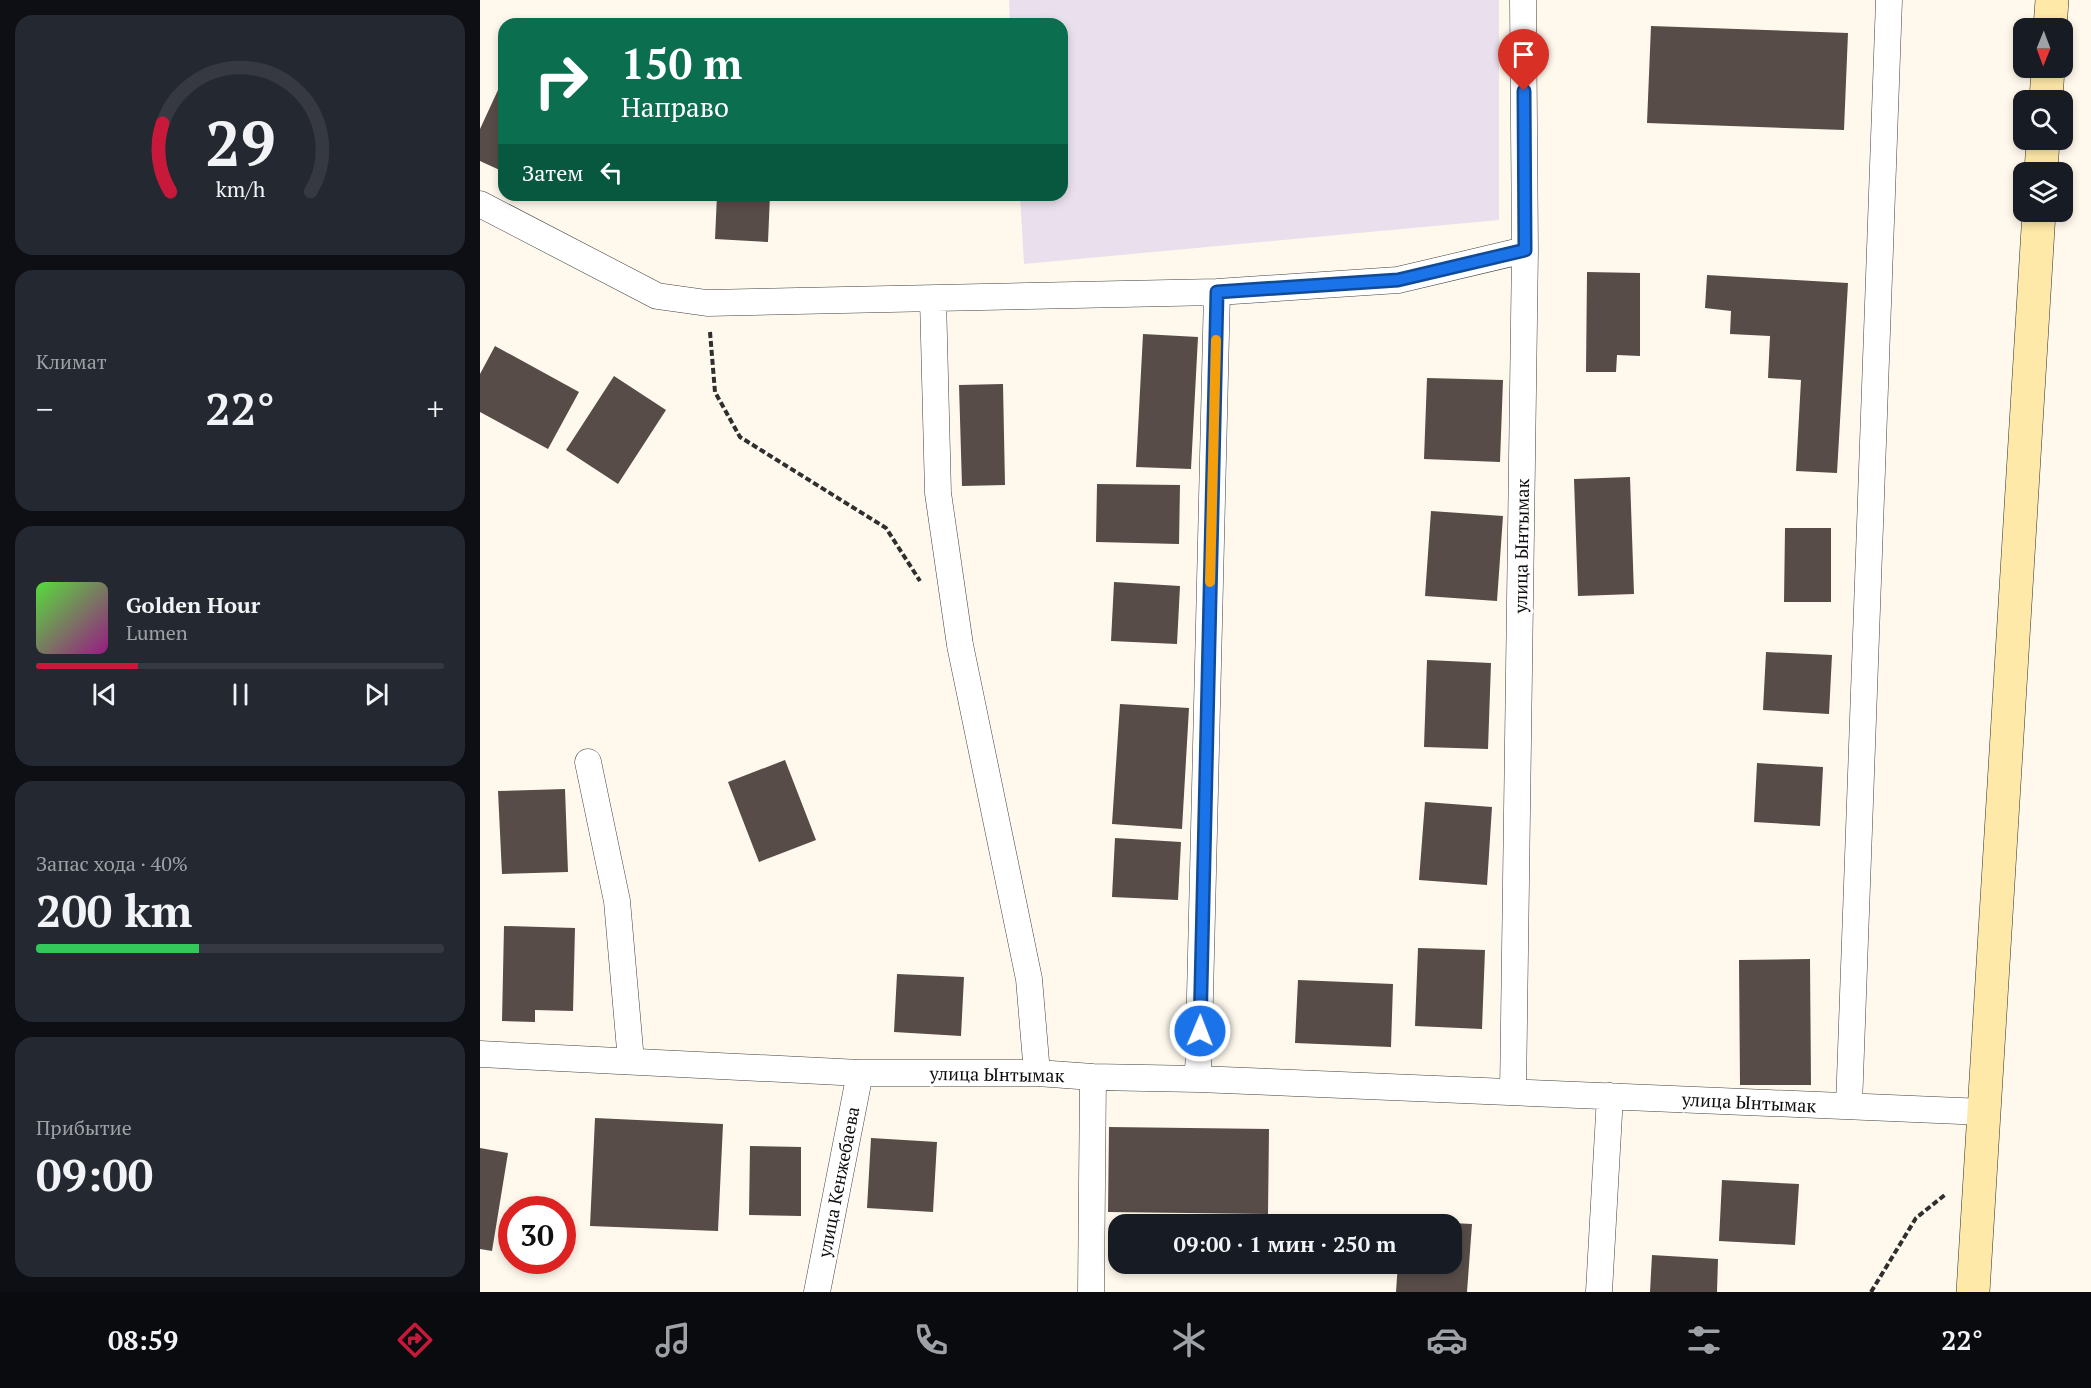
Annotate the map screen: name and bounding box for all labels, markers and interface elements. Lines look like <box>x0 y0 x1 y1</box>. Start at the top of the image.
north arrow <box>2013 18 2073 78</box>
map controls <box>2013 18 2073 222</box>
pin <box>1498 29 1549 91</box>
text: 150 m <box>621 35 742 91</box>
icon: arrive <box>1507 38 1540 71</box>
icon: right <box>522 42 600 120</box>
text: Направо <box>621 89 729 125</box>
button: search <box>2013 90 2073 150</box>
text: 29 <box>205 101 275 184</box>
icon: left <box>595 156 628 189</box>
text: Затем <box>522 158 583 187</box>
button: layers <box>2013 162 2073 222</box>
text: km/h <box>215 176 265 204</box>
text: Климат <box>36 348 107 375</box>
text: 22° <box>205 378 275 438</box>
text: − <box>36 387 54 430</box>
text: + <box>426 387 444 430</box>
street label: улица Ынтымак <box>1508 478 1534 614</box>
text: Golden Hour <box>126 590 260 619</box>
text: Lumen <box>126 619 188 646</box>
icon: previous <box>88 678 121 711</box>
icon: pause <box>224 678 257 711</box>
icon: next <box>360 678 393 711</box>
text: Запас хода · 40% <box>36 850 188 877</box>
text: 200 km <box>36 880 192 940</box>
position arrow <box>1168 999 1232 1063</box>
street label: улица Ынтымак <box>929 1061 1065 1087</box>
street label: улица Ынтымак <box>1680 1086 1817 1118</box>
street label: улица Кенжебаева <box>811 1104 864 1261</box>
text: Прибытие <box>36 1114 132 1141</box>
text: 09:00 <box>36 1144 153 1204</box>
speed limit sign: 30 <box>498 1196 576 1274</box>
text: 09:00 · 1 мин · 250 m <box>1174 1229 1396 1258</box>
icon: directions <box>394 1319 436 1361</box>
icon: music <box>652 1319 694 1361</box>
icon: phone <box>910 1319 952 1361</box>
icon: climate <box>1168 1319 1210 1361</box>
icon: car <box>1426 1319 1468 1361</box>
icon: filters <box>1683 1319 1725 1361</box>
text: 08:59 <box>108 1322 178 1358</box>
text: 22° <box>1941 1322 1983 1358</box>

